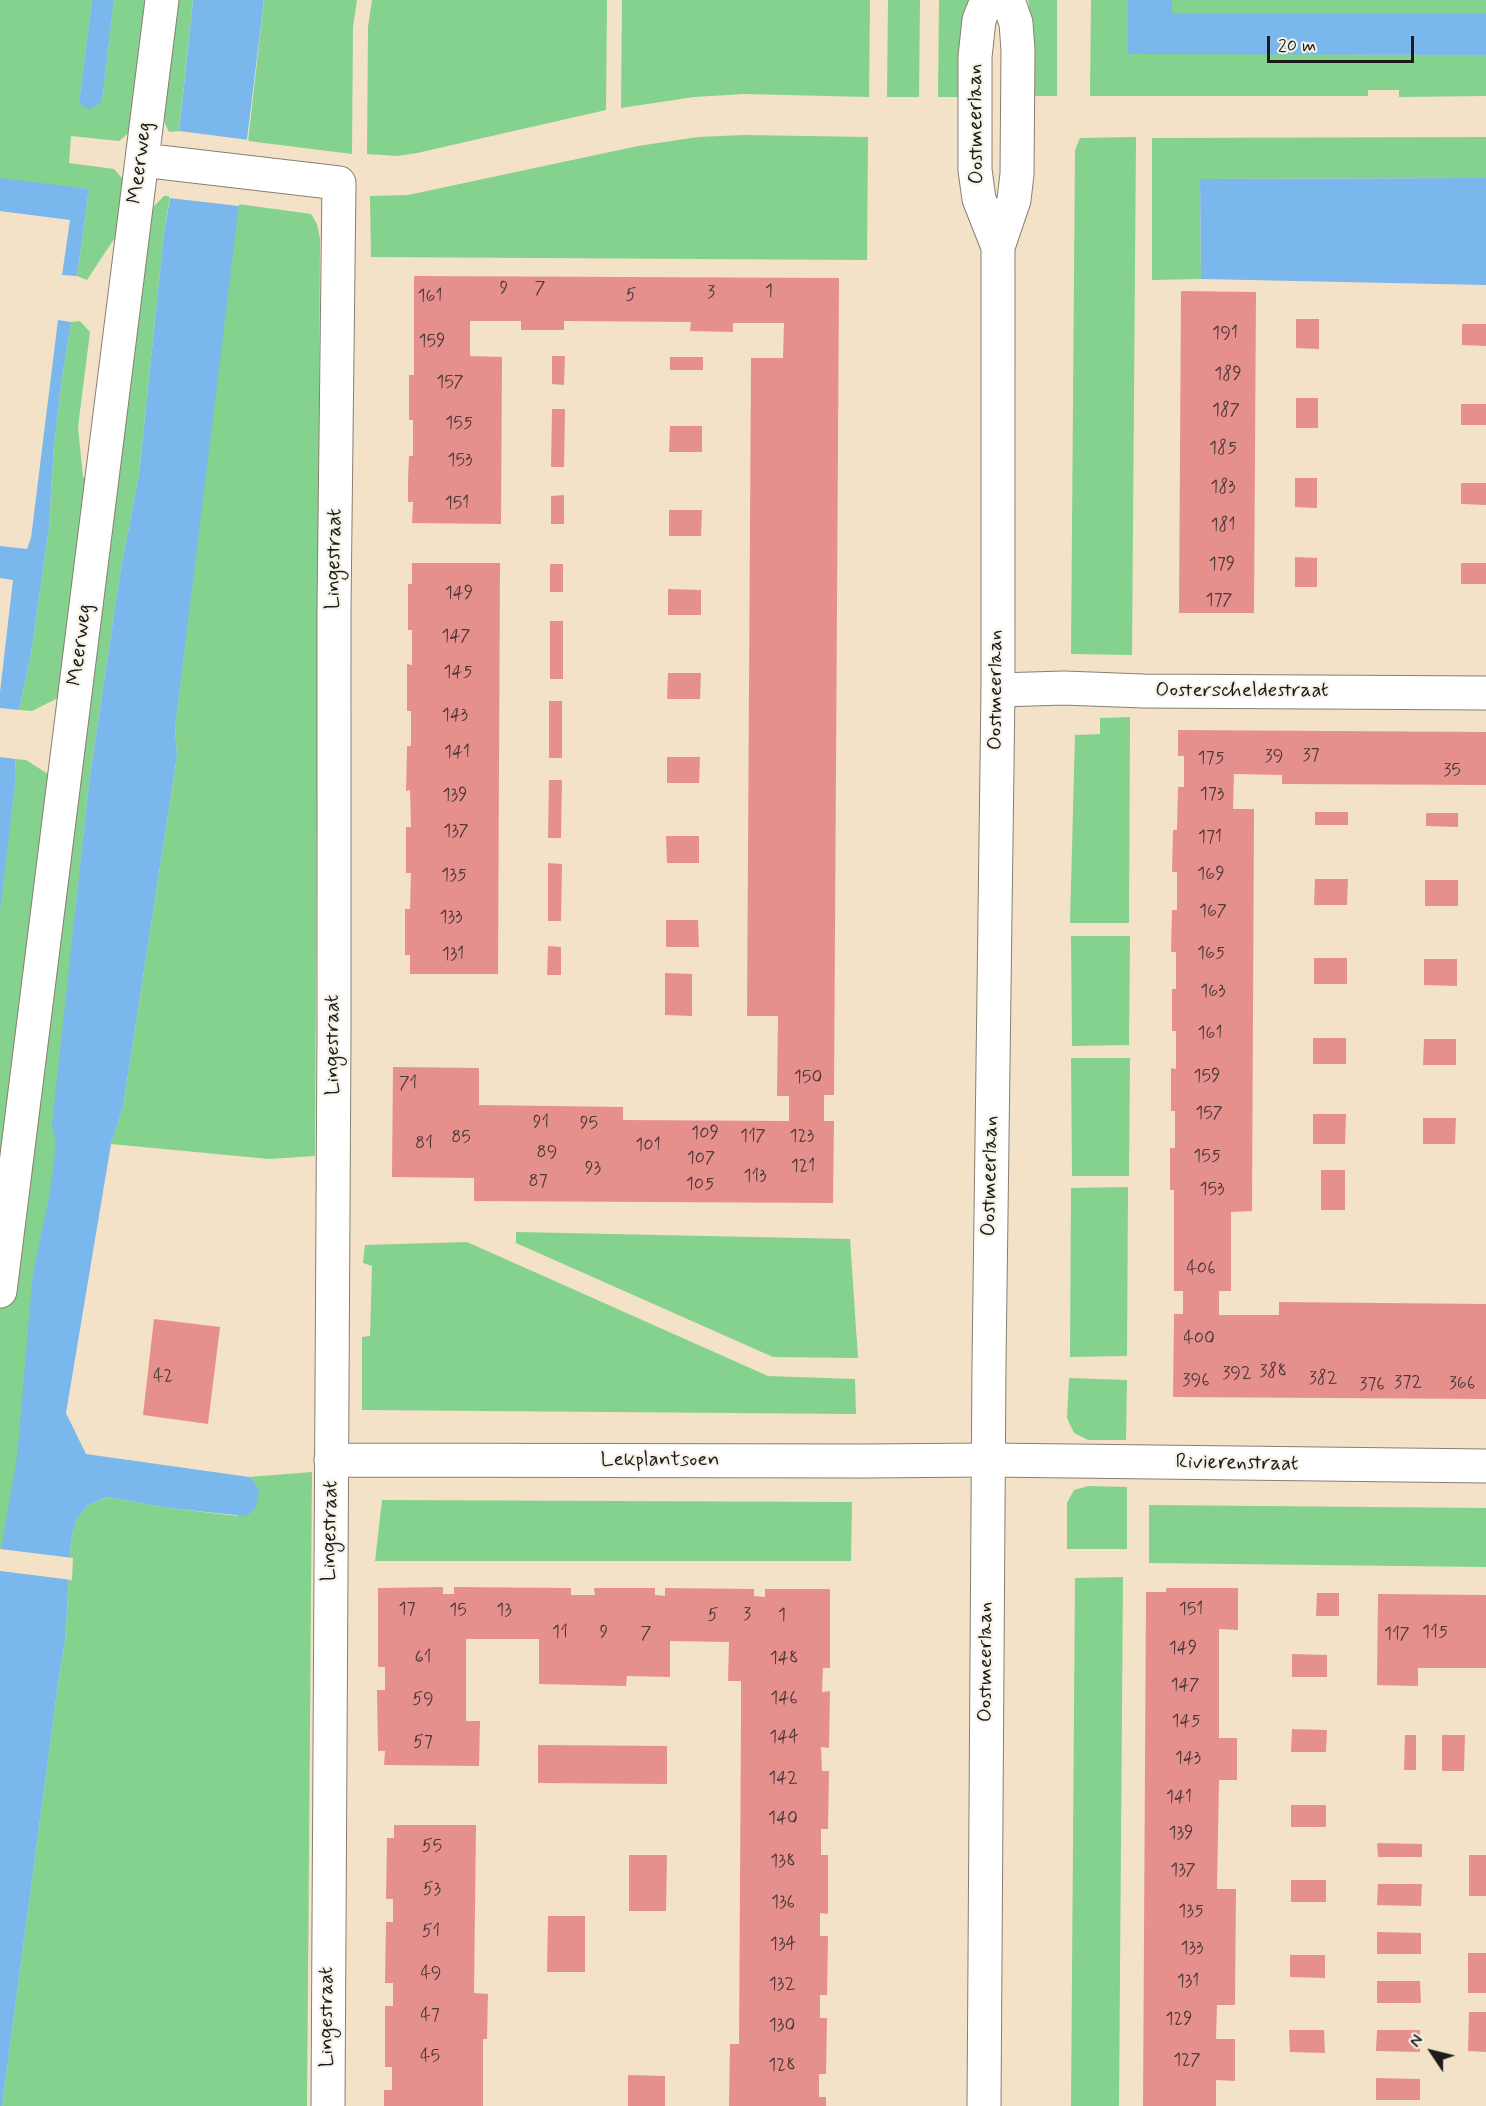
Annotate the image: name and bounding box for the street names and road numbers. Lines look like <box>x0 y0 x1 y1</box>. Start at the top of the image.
street label: Oostmeerlaan <box>963 63 991 185</box>
street label: Meerweg <box>123 121 159 205</box>
street label: Lingestraat <box>322 508 348 610</box>
street label: Meerweg <box>63 603 99 687</box>
street label: Oostmeerlaan <box>984 630 1010 750</box>
street label: Oosterscheldestraat <box>1155 679 1329 705</box>
street label: Lingestraat <box>321 995 347 1095</box>
street label: Oostmeerlaan <box>977 1115 1005 1237</box>
street label: Lekplantsoen <box>601 1448 719 1474</box>
street label: Rivierenstraat <box>1175 1450 1299 1478</box>
street label: Lingestraat <box>318 1480 344 1582</box>
street label: Oostmeerlaan <box>974 1602 1000 1722</box>
street label: Lingestraat <box>315 1967 341 2067</box>

